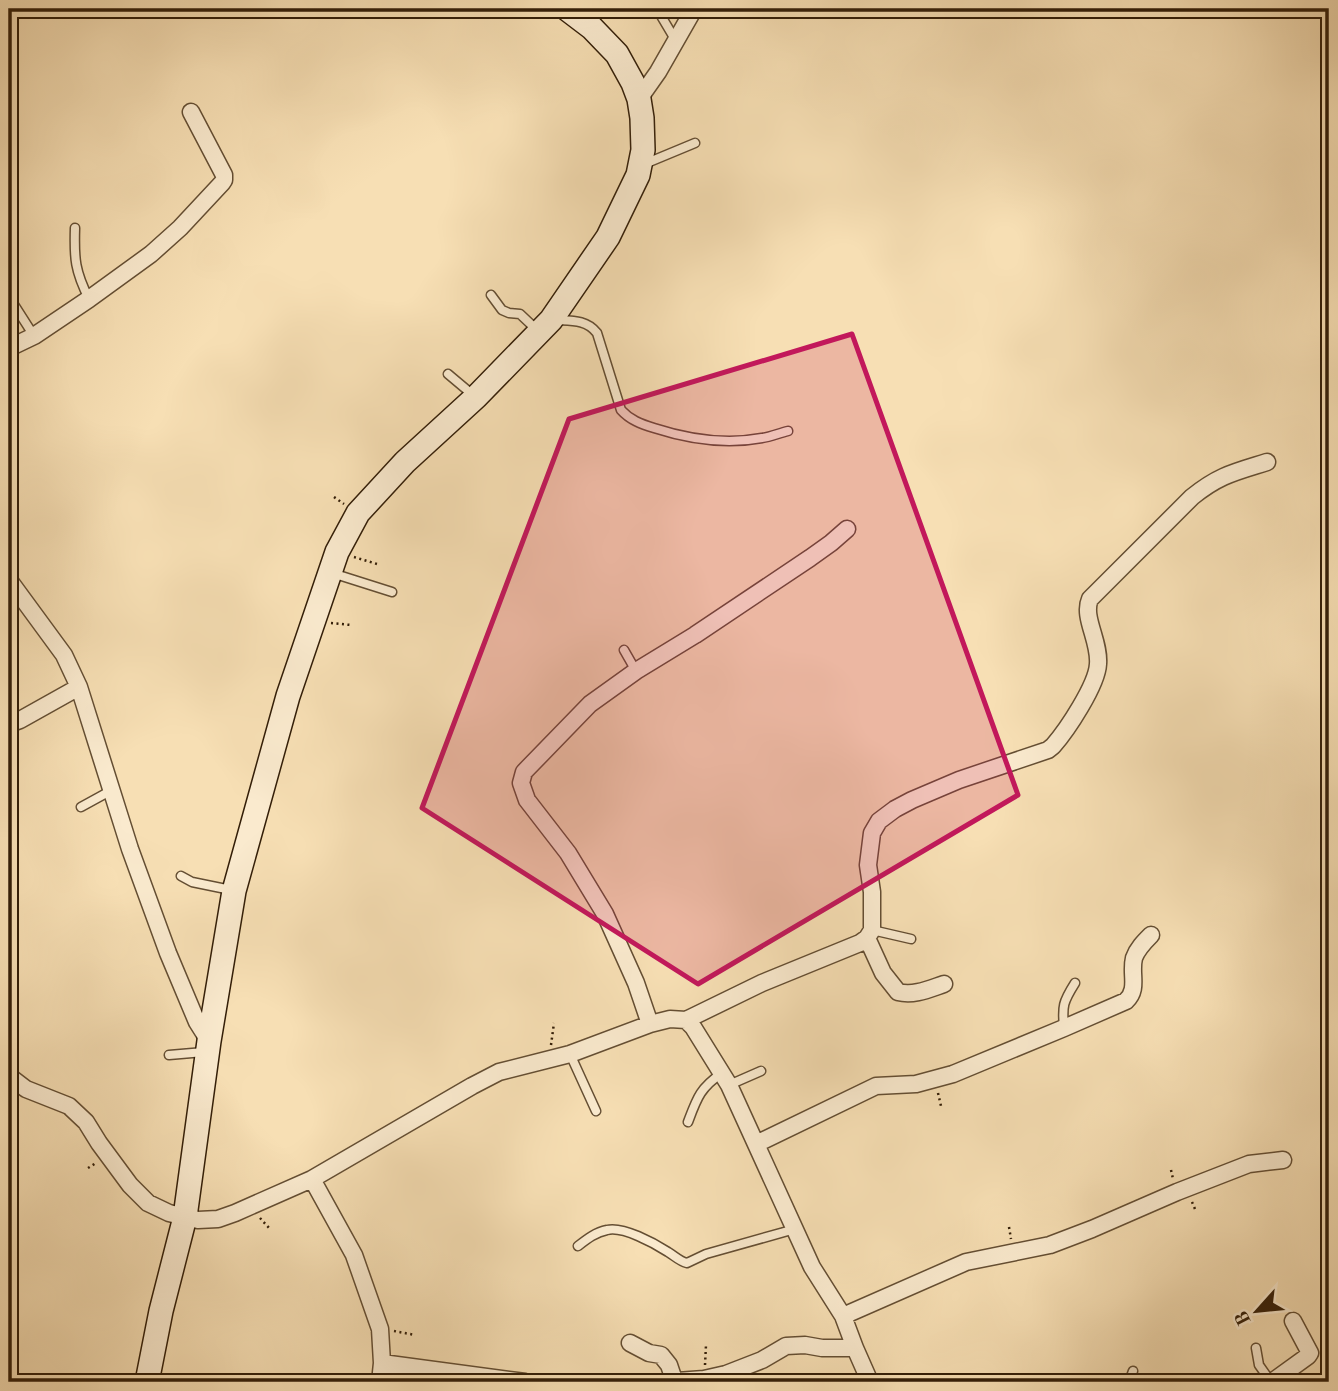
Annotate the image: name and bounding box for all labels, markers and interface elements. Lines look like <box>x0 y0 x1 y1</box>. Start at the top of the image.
north arrow <box>1222 1276 1292 1346</box>
text: B <box>1233 1307 1256 1328</box>

